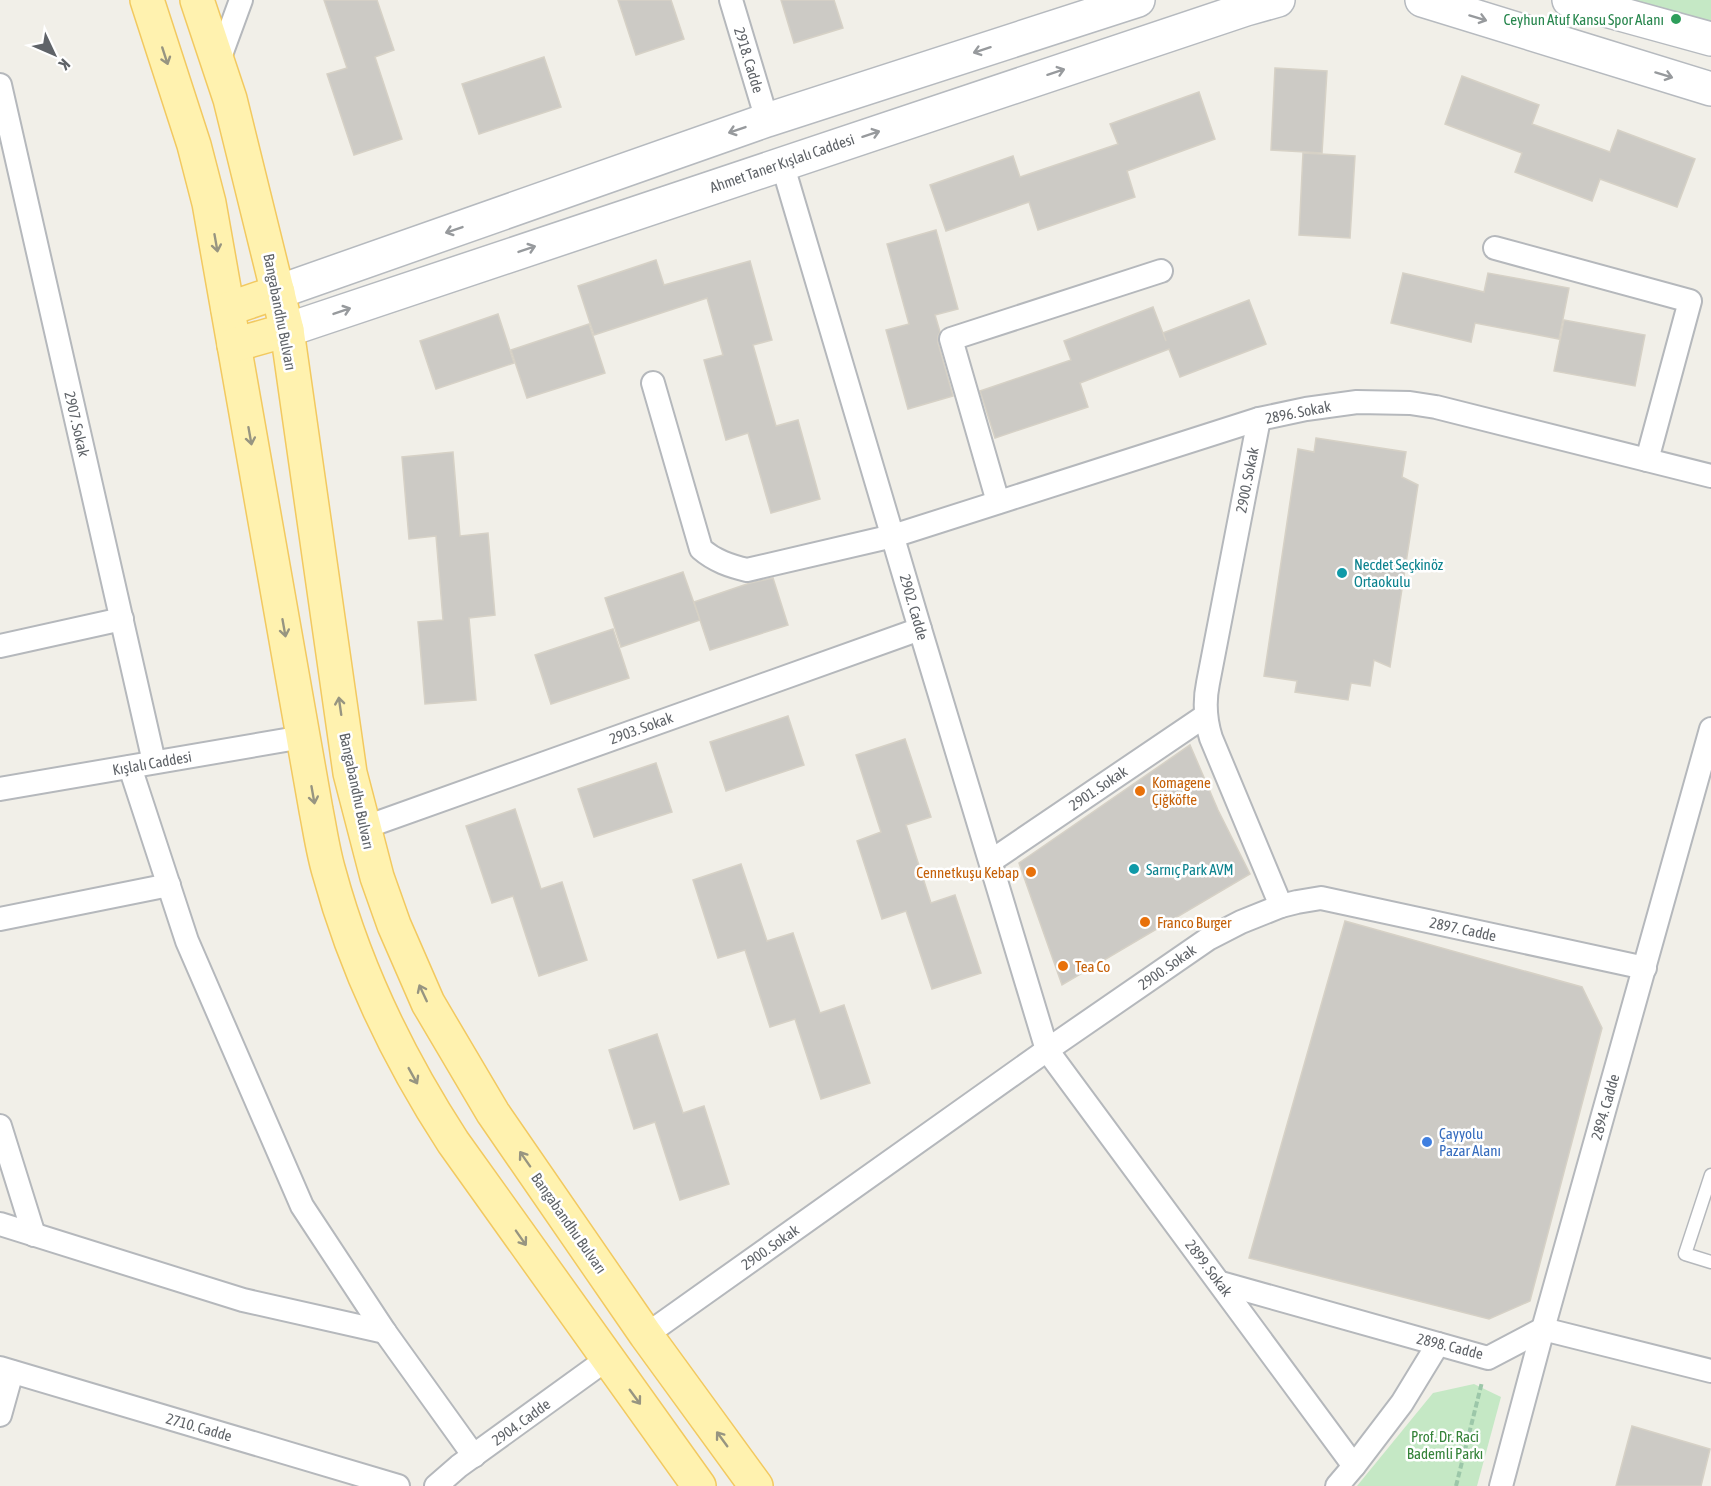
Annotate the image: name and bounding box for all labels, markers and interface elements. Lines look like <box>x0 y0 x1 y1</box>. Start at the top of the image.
place label: Ceyhun Atuf Kansu Spor Alanı <box>1504 11 1664 28</box>
marker: Ceyhun Atuf Kansu Spor Alanı <box>1669 12 1683 26</box>
one-way arrow <box>1468 13 1487 24</box>
north arrow <box>24 24 84 84</box>
street label: 2918. Cadde <box>731 25 767 95</box>
one-way arrow <box>973 45 992 56</box>
one-way arrow <box>161 46 172 65</box>
text: K <box>55 55 74 74</box>
one-way arrow <box>1046 66 1065 77</box>
one-way arrow <box>1654 70 1673 81</box>
one-way arrow <box>728 126 747 137</box>
one-way arrow <box>861 127 880 138</box>
street label: Ahmet Taner Kışlalı Caddesi <box>708 130 856 196</box>
one-way arrow <box>445 225 464 236</box>
one-way arrow <box>211 233 222 253</box>
one-way arrow <box>517 243 536 254</box>
street label: Bangabandhu Bulvarı <box>260 252 300 372</box>
one-way arrow <box>332 305 351 316</box>
street label: 2907. Sokak <box>61 390 93 459</box>
street label: 2896. Sokak <box>1264 397 1333 427</box>
one-way arrow <box>245 425 256 445</box>
street label: 2900. Sokak <box>1232 445 1262 514</box>
place label: Necdet Seçkinöz Ortaokulu <box>1354 556 1444 590</box>
marker: Necdet Seçkinöz Ortaokulu <box>1335 566 1349 580</box>
street label: 2902. Cadde <box>897 572 932 642</box>
one-way arrow <box>279 617 290 637</box>
one-way arrow <box>334 697 345 716</box>
street label: 2903. Sokak <box>607 709 676 747</box>
street label: Bangabandhu Bulvarı <box>336 731 378 851</box>
street label: Kışlalı Caddesi <box>111 748 193 778</box>
street label: 2901. Sokak <box>1066 762 1131 814</box>
place label: Komagene Çiğköfte <box>1152 774 1211 808</box>
marker: Komagene Çiğköfte <box>1133 784 1147 798</box>
one-way arrow <box>308 785 319 804</box>
place label: Sarnıç Park AVM <box>1146 861 1234 878</box>
marker: Sarnıç Park AVM <box>1127 862 1141 876</box>
place label: Cennetkuşu Kebap <box>916 864 1019 881</box>
marker: Cennetkuşu Kebap <box>1024 865 1038 879</box>
place label: Franco Burger <box>1157 914 1232 931</box>
street label: 2897. Cadde <box>1428 914 1498 944</box>
marker: Franco Burger <box>1138 915 1152 929</box>
street label: 2900. Sokak <box>1135 941 1199 993</box>
place label: Tea Co <box>1075 958 1110 975</box>
marker: Tea Co <box>1056 959 1070 973</box>
one-way arrow <box>417 984 429 1002</box>
one-way arrow <box>407 1067 419 1084</box>
street label: 2894. Cadde <box>1588 1072 1623 1142</box>
place label: Çayyolu Pazar Alanı <box>1439 1125 1501 1159</box>
marker: Çayyolu Pazar Alanı <box>1420 1135 1434 1149</box>
one-way arrow <box>518 1151 531 1168</box>
street label: Bangabandhu Bulvarı <box>528 1170 610 1276</box>
street label: 2900. Sokak <box>738 1221 802 1273</box>
one-way arrow <box>515 1230 527 1246</box>
street label: 2899. Sokak <box>1182 1236 1236 1300</box>
street label: 2898. Cadde <box>1415 1330 1485 1362</box>
one-way arrow <box>628 1388 641 1404</box>
street label: 2904. Cadde <box>489 1395 554 1449</box>
street label: 2710. Cadde <box>164 1410 234 1445</box>
park label: Prof. Dr. Raci Bademli Parkı <box>1407 1428 1483 1462</box>
one-way arrow <box>715 1431 728 1447</box>

